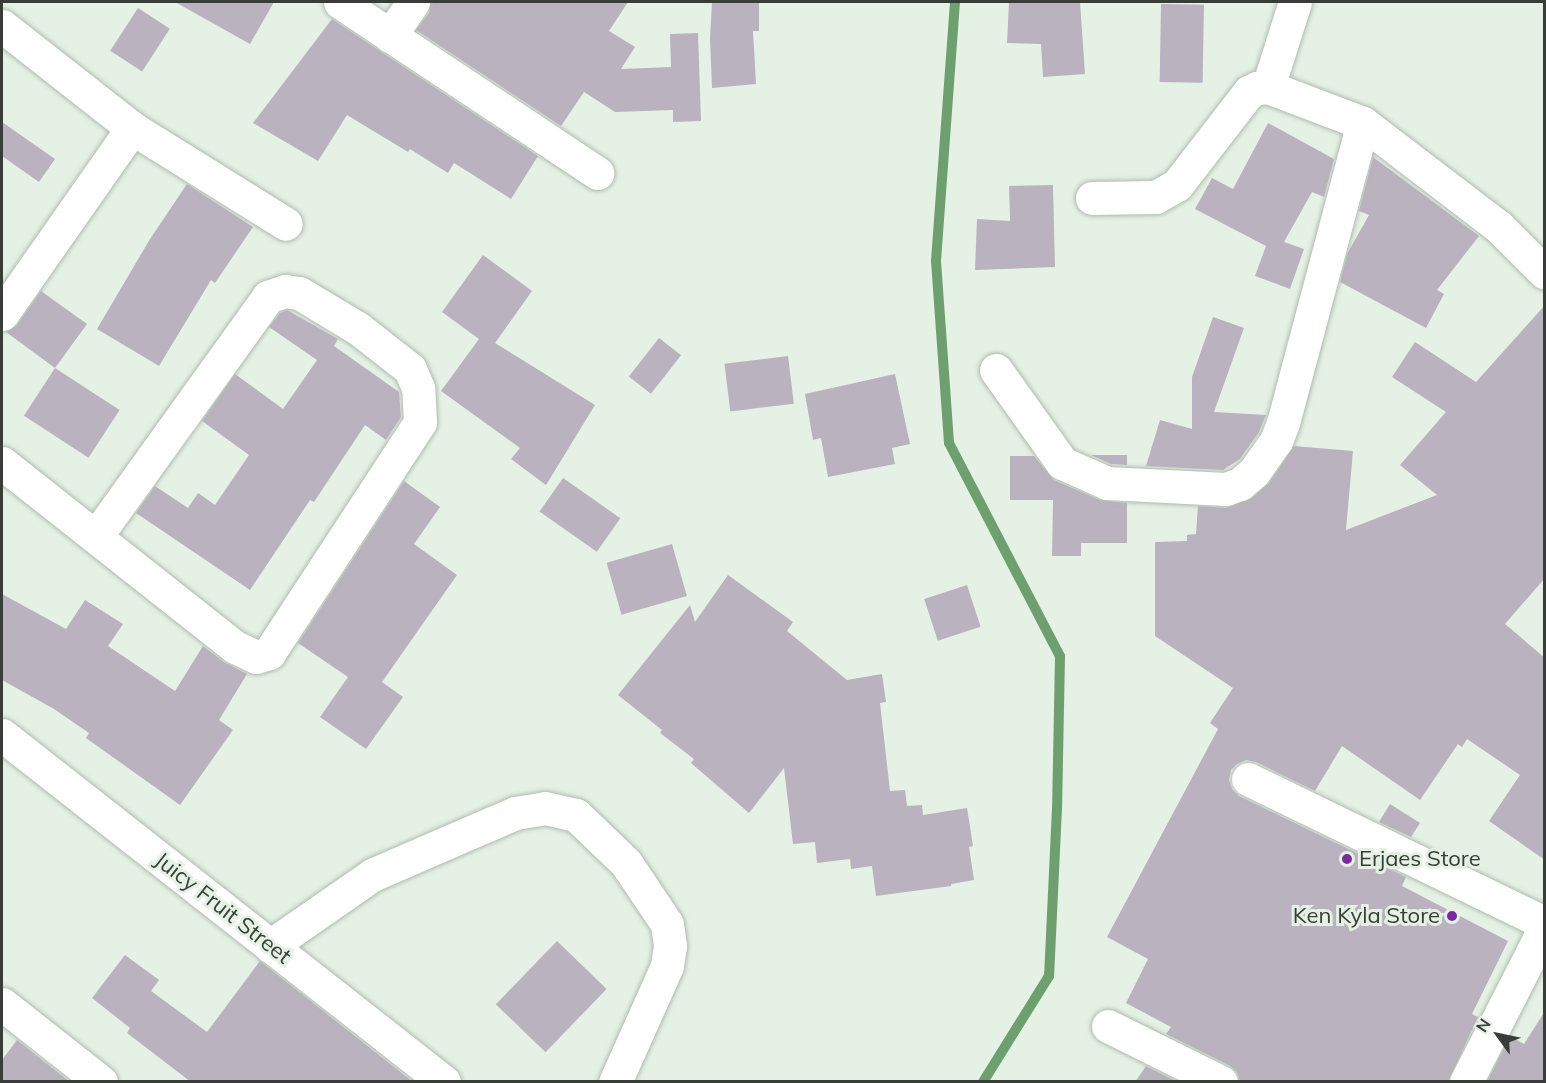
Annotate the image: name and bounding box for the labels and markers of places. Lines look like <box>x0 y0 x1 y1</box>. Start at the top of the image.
place label: Erjaes Store <box>1359 846 1481 872</box>
marker: Erjaes Store <box>1340 852 1354 866</box>
place label: Ken Kyla Store <box>1293 903 1440 929</box>
marker: Ken Kyla Store <box>1445 909 1459 923</box>

